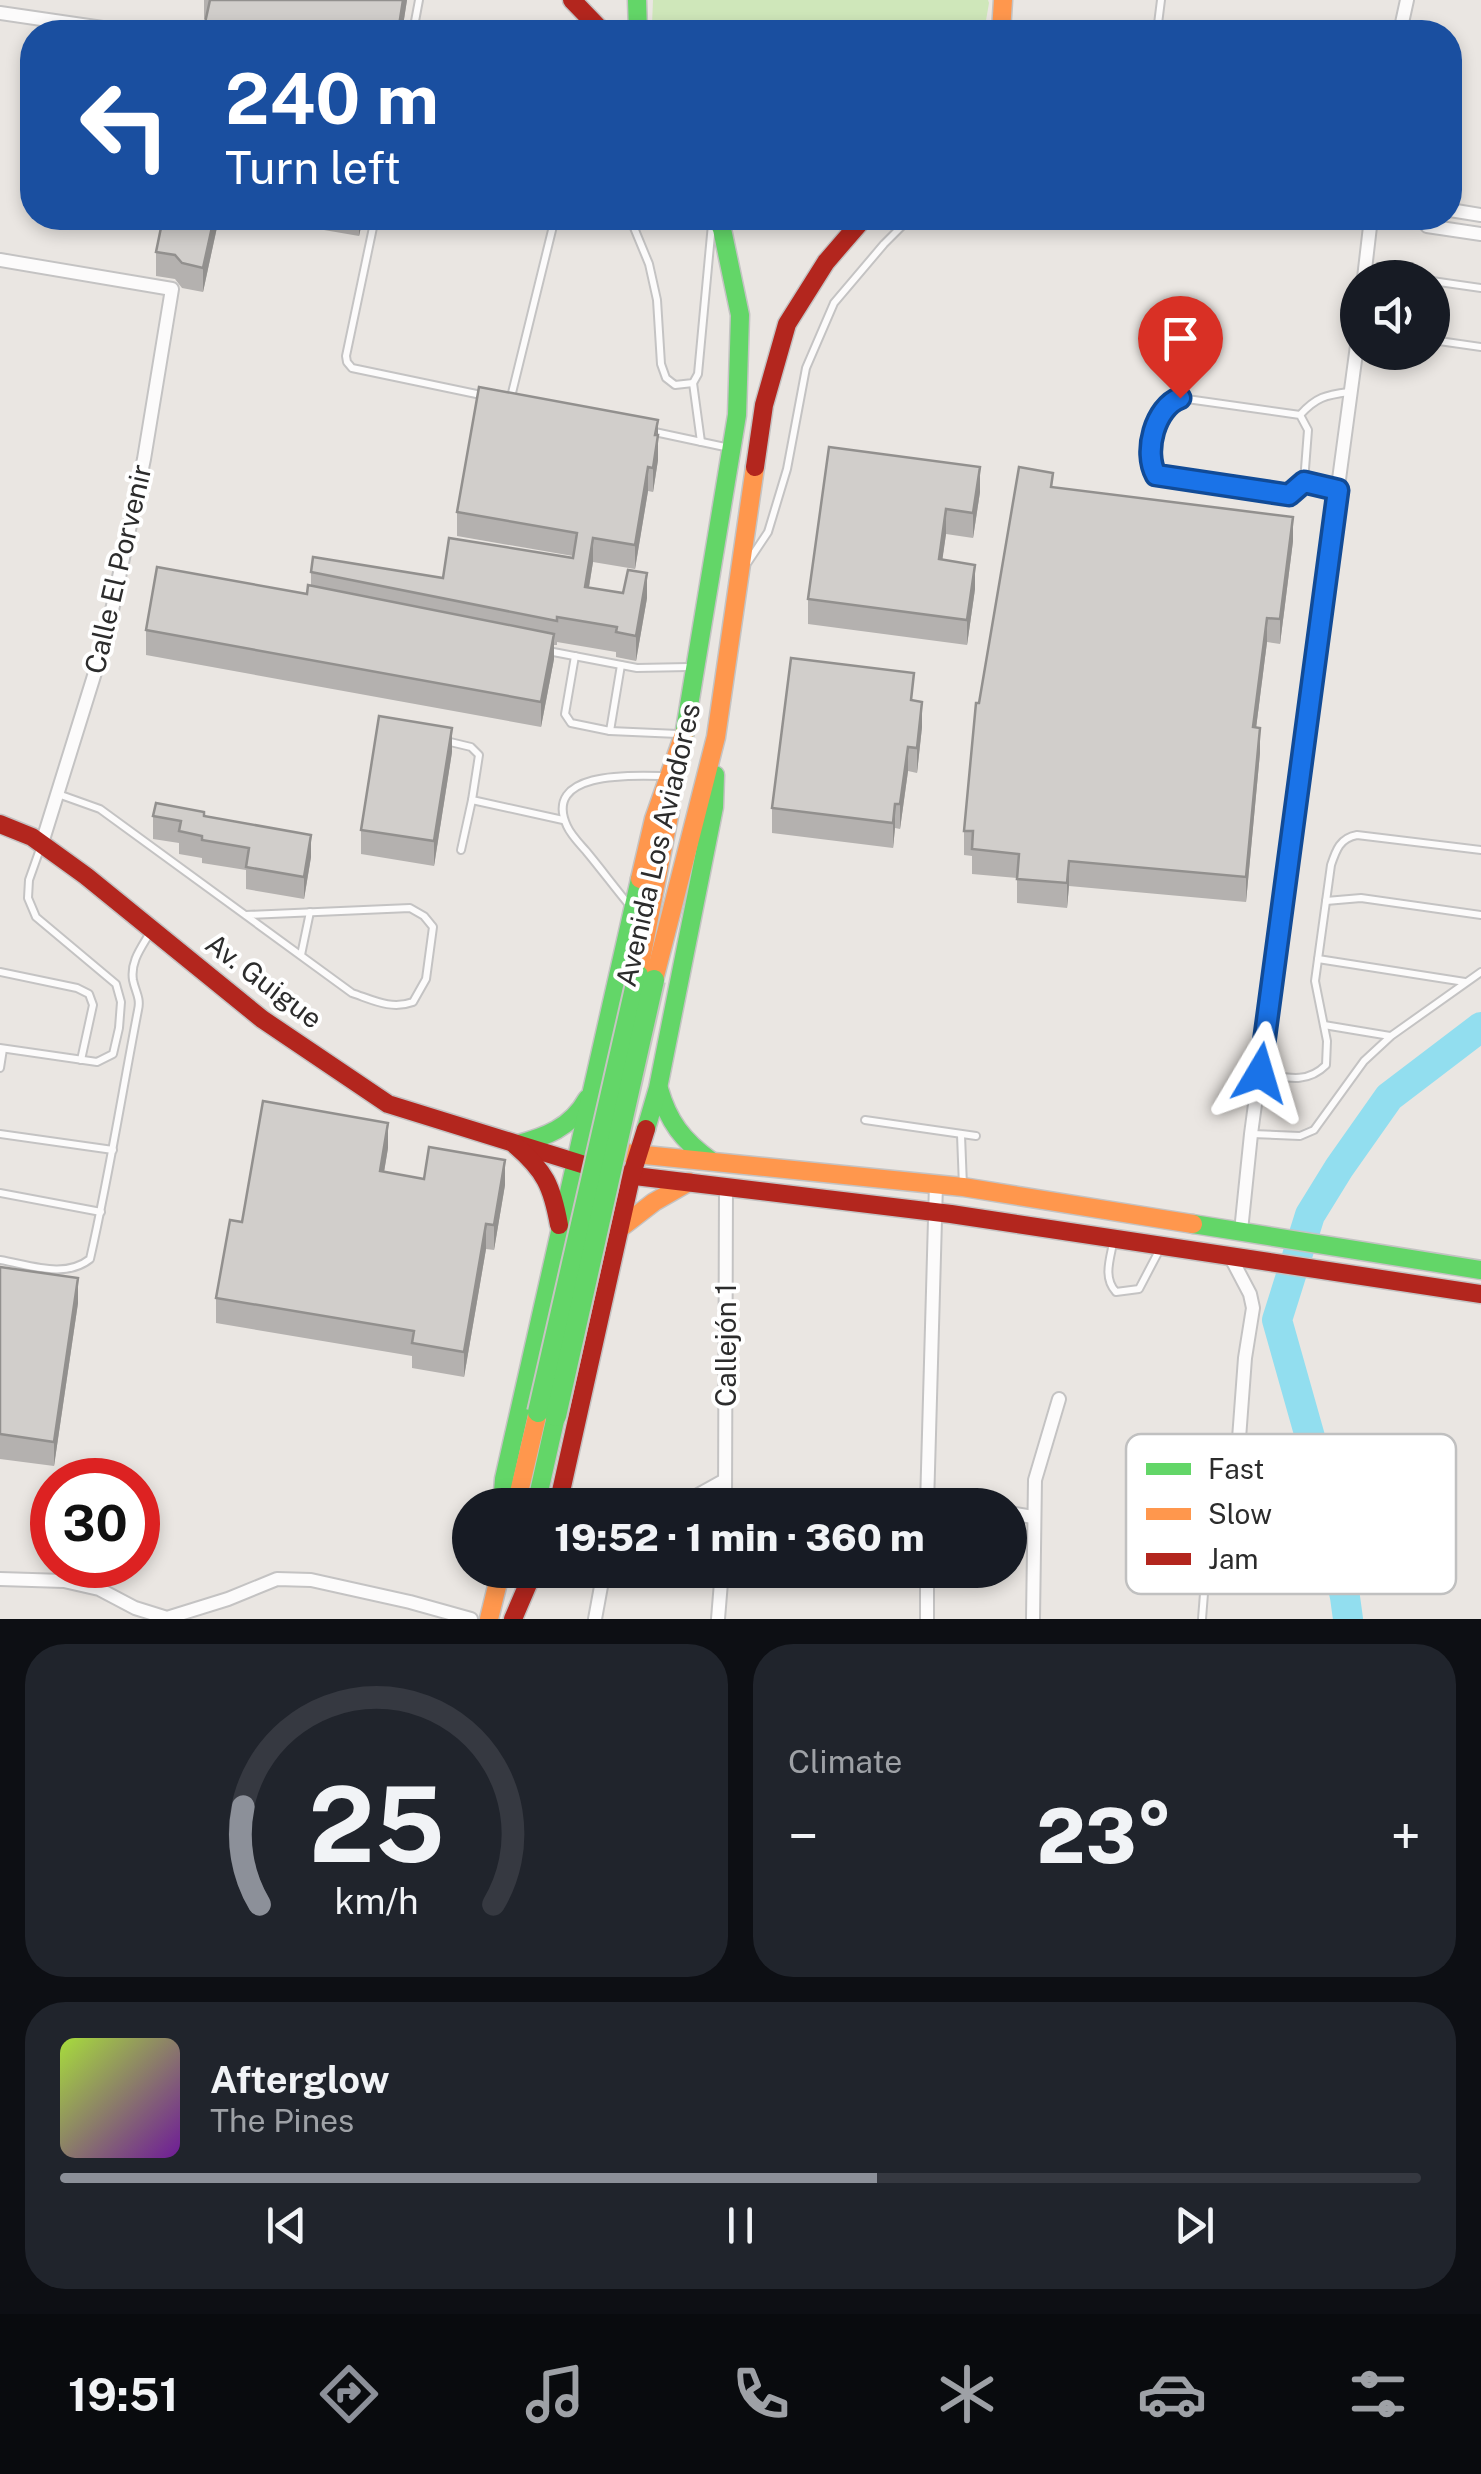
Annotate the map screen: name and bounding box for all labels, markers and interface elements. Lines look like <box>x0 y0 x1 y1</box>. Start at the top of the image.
text: 240 m <box>225 57 439 140</box>
icon: left <box>60 60 190 190</box>
text: Turn left <box>225 141 401 194</box>
map controls <box>1340 260 1450 370</box>
button: sound <box>1340 260 1450 370</box>
pin <box>1138 296 1223 399</box>
icon: arrive <box>1153 311 1208 366</box>
street label: Calle El Porvenir <box>77 461 158 677</box>
street label: Avenida Los Aviadores <box>609 700 706 990</box>
street label: Av. Guigue <box>200 926 329 1035</box>
position arrow <box>1208 1021 1312 1125</box>
street label: Callejón 1 <box>709 1283 742 1407</box>
legend <box>1126 1434 1456 1594</box>
text: Fast <box>1208 1452 1264 1485</box>
speed limit sign: 30 <box>30 1458 160 1588</box>
text: Slow <box>1208 1497 1272 1530</box>
text: 19:52 · 1 min · 360 m <box>554 1515 925 1560</box>
text: Jam <box>1208 1542 1259 1575</box>
text: Climate <box>788 1743 902 1780</box>
text: 25 <box>308 1763 445 1885</box>
text: 23° <box>1037 1792 1172 1880</box>
text: − <box>788 1804 819 1868</box>
text: + <box>1391 1804 1421 1868</box>
text: km/h <box>334 1880 419 1922</box>
text: Afterglow <box>210 2057 390 2102</box>
text: The Pines <box>210 2102 354 2139</box>
icon: previous <box>259 2198 314 2253</box>
icon: pause <box>713 2198 768 2253</box>
icon: next <box>1167 2198 1222 2253</box>
icon: directions <box>314 2359 384 2429</box>
icon: music <box>520 2359 590 2429</box>
icon: phone <box>726 2359 796 2429</box>
icon: climate <box>932 2359 1002 2429</box>
icon: car <box>1137 2359 1207 2429</box>
icon: filters <box>1343 2359 1413 2429</box>
text: 19:51 <box>68 2368 179 2421</box>

